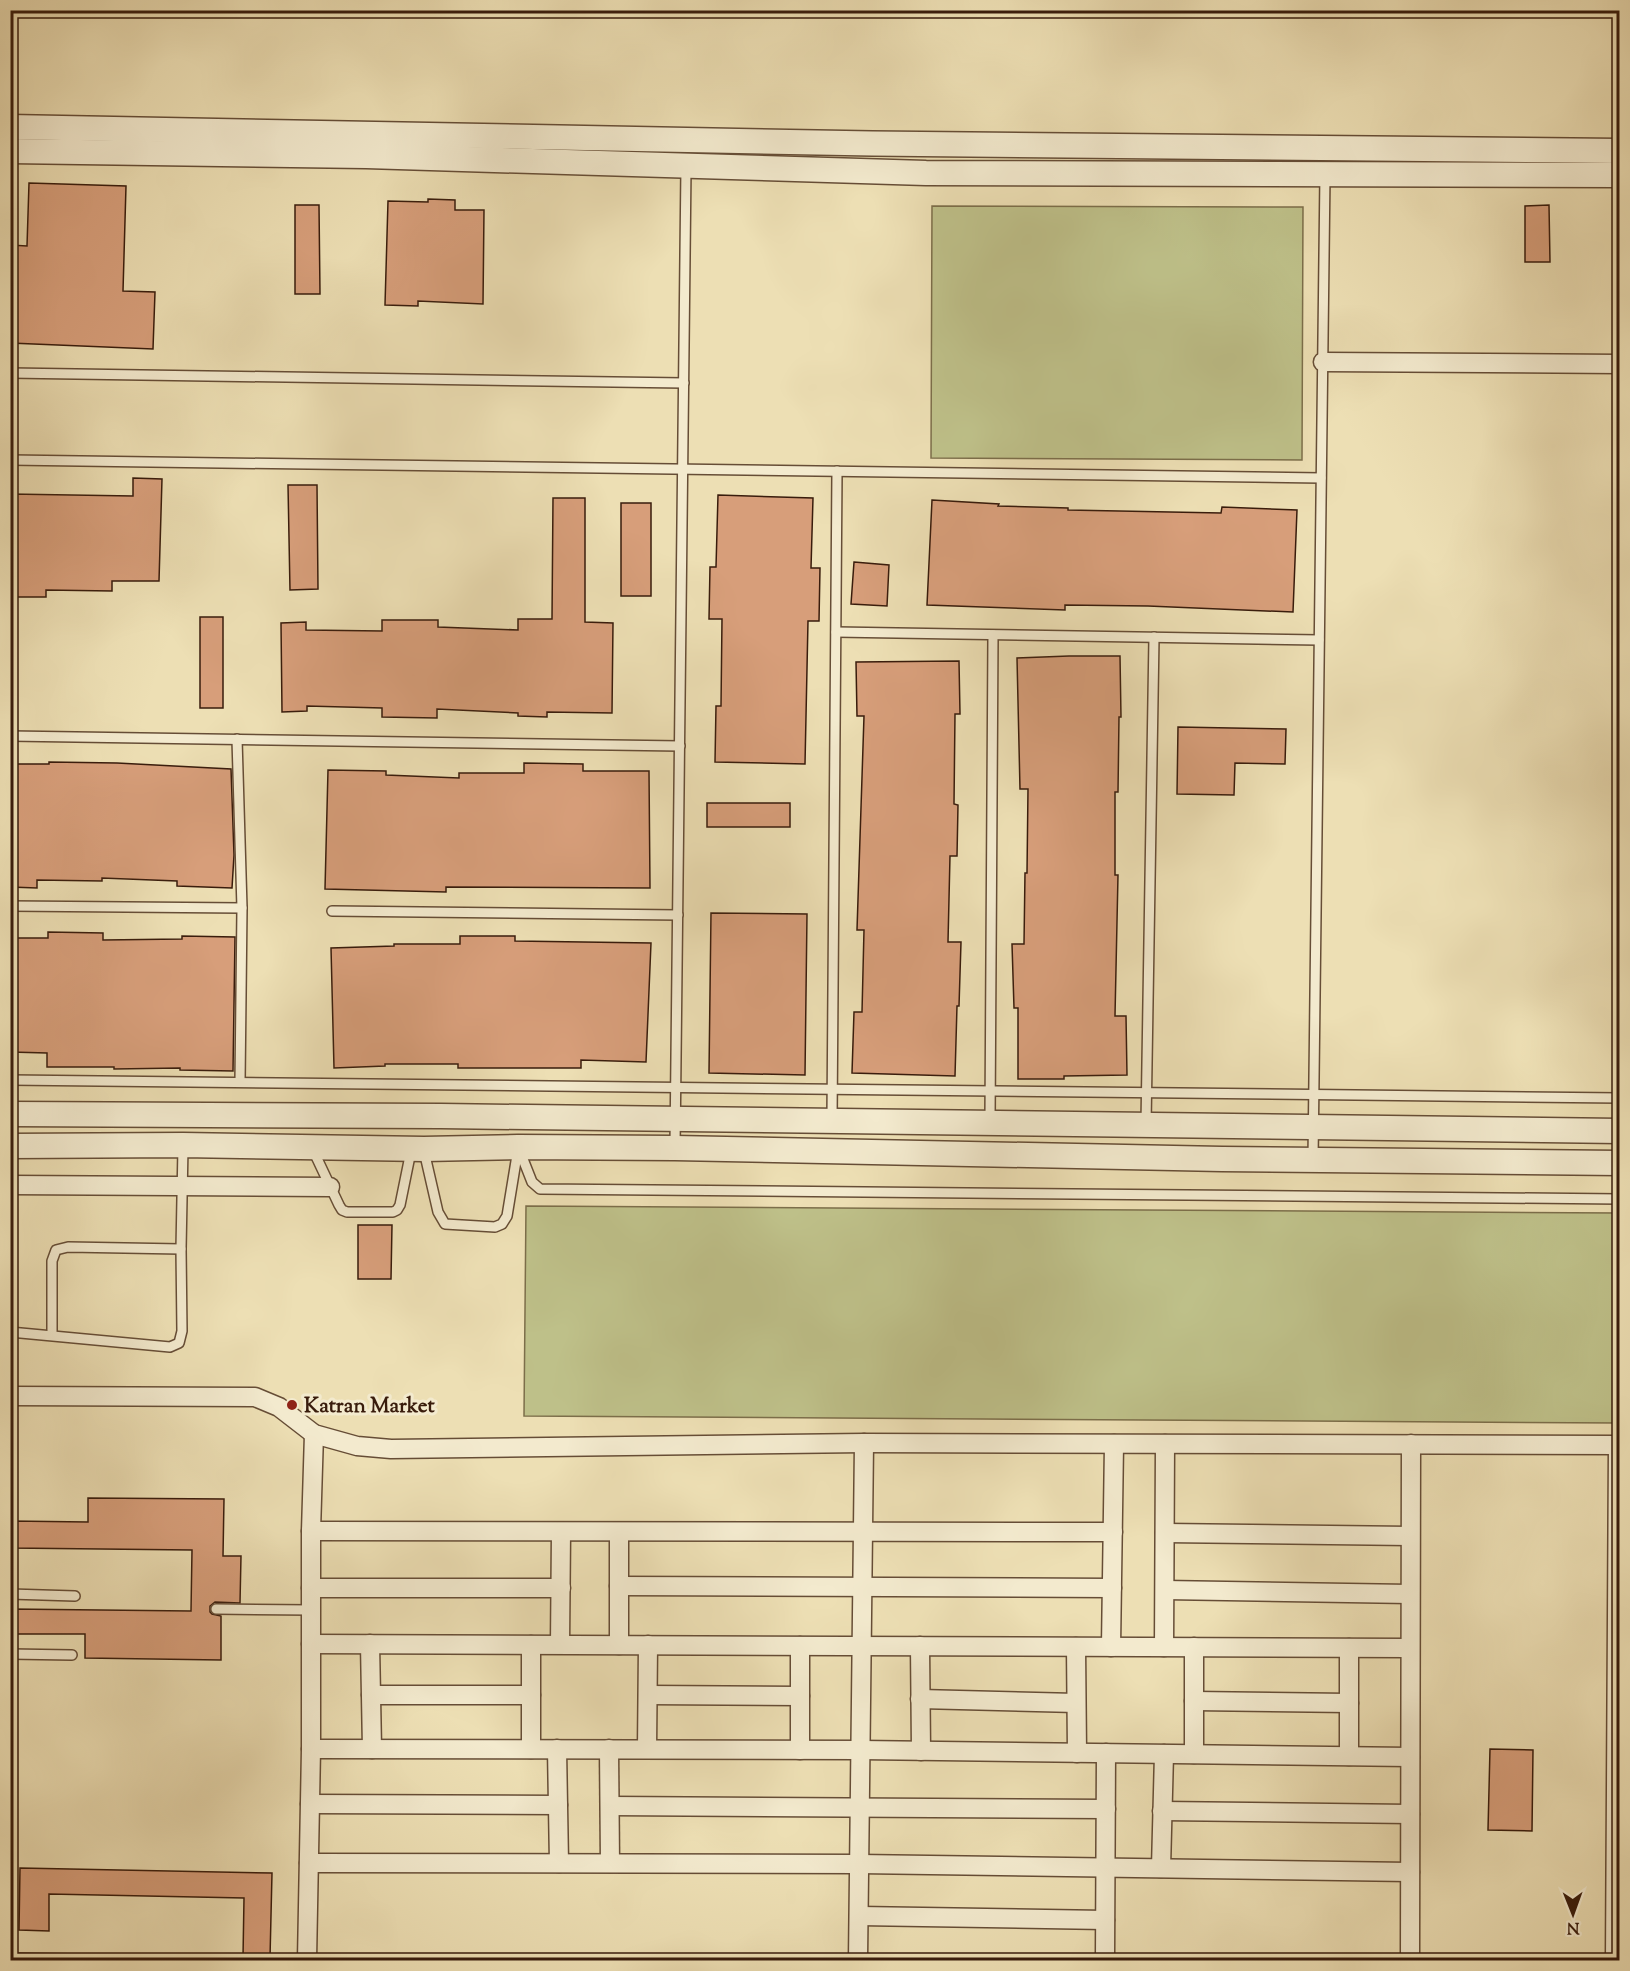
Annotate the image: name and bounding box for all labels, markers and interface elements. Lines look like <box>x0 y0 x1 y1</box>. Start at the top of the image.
place label: Katran Market <box>304 1392 435 1422</box>
marker: Katran Market <box>285 1398 299 1412</box>
north arrow <box>1543 1884 1603 1944</box>
text: N <box>1566 1915 1580 1938</box>

